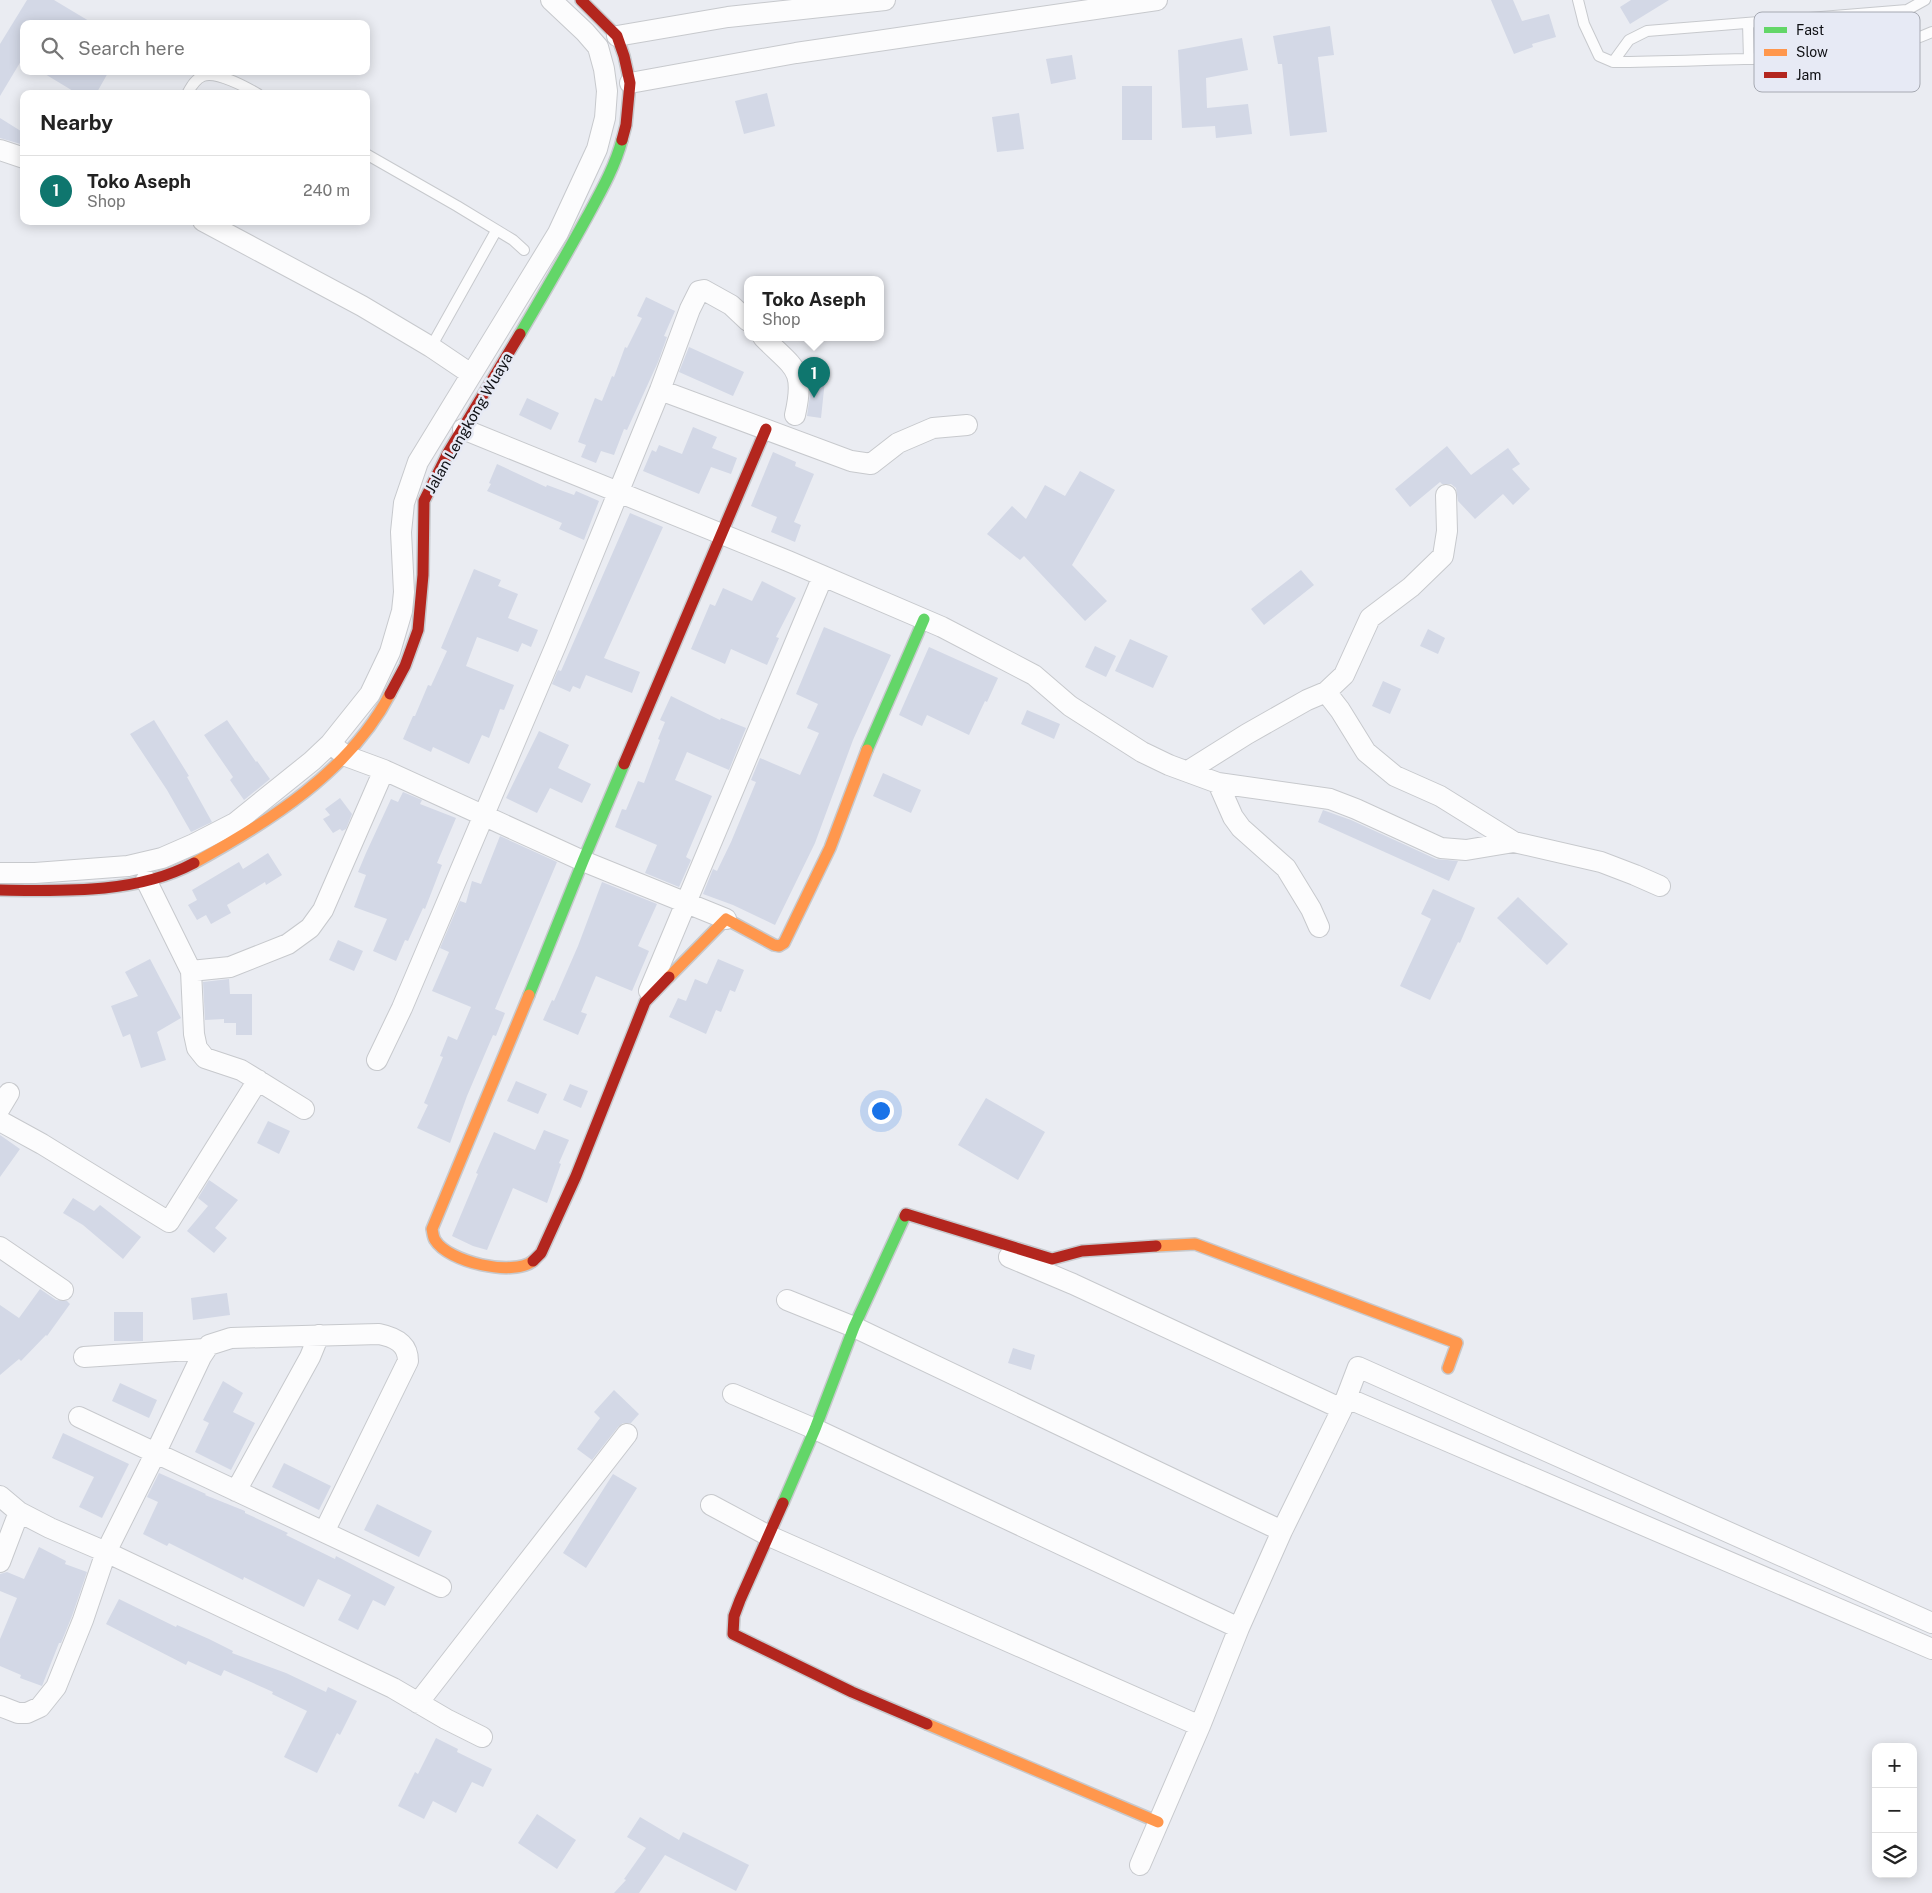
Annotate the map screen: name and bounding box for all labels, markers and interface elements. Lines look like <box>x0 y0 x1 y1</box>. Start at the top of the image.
legend <box>1754 12 1920 92</box>
search box <box>20 20 370 75</box>
text: Fast <box>1796 22 1824 38</box>
icon: search <box>38 34 66 62</box>
text: Search here <box>78 37 185 59</box>
text: Slow <box>1796 44 1828 60</box>
text: Jam <box>1796 67 1821 83</box>
text: Nearby <box>40 110 113 135</box>
text: Toko Aseph <box>87 170 191 192</box>
text: 1 <box>53 181 59 200</box>
text: 240 m <box>303 181 350 200</box>
text: Shop <box>87 192 126 211</box>
popup <box>744 276 884 341</box>
text: Toko Aseph <box>762 288 866 310</box>
text: Shop <box>762 310 800 329</box>
street label: Jalan Lengkong Wuaya <box>421 350 516 496</box>
pin: 1 <box>798 357 830 398</box>
your location <box>868 1098 894 1124</box>
map controls <box>1872 1743 1917 1878</box>
button: + <box>1872 1743 1917 1788</box>
button: − <box>1872 1788 1917 1833</box>
button: layers <box>1872 1833 1917 1878</box>

